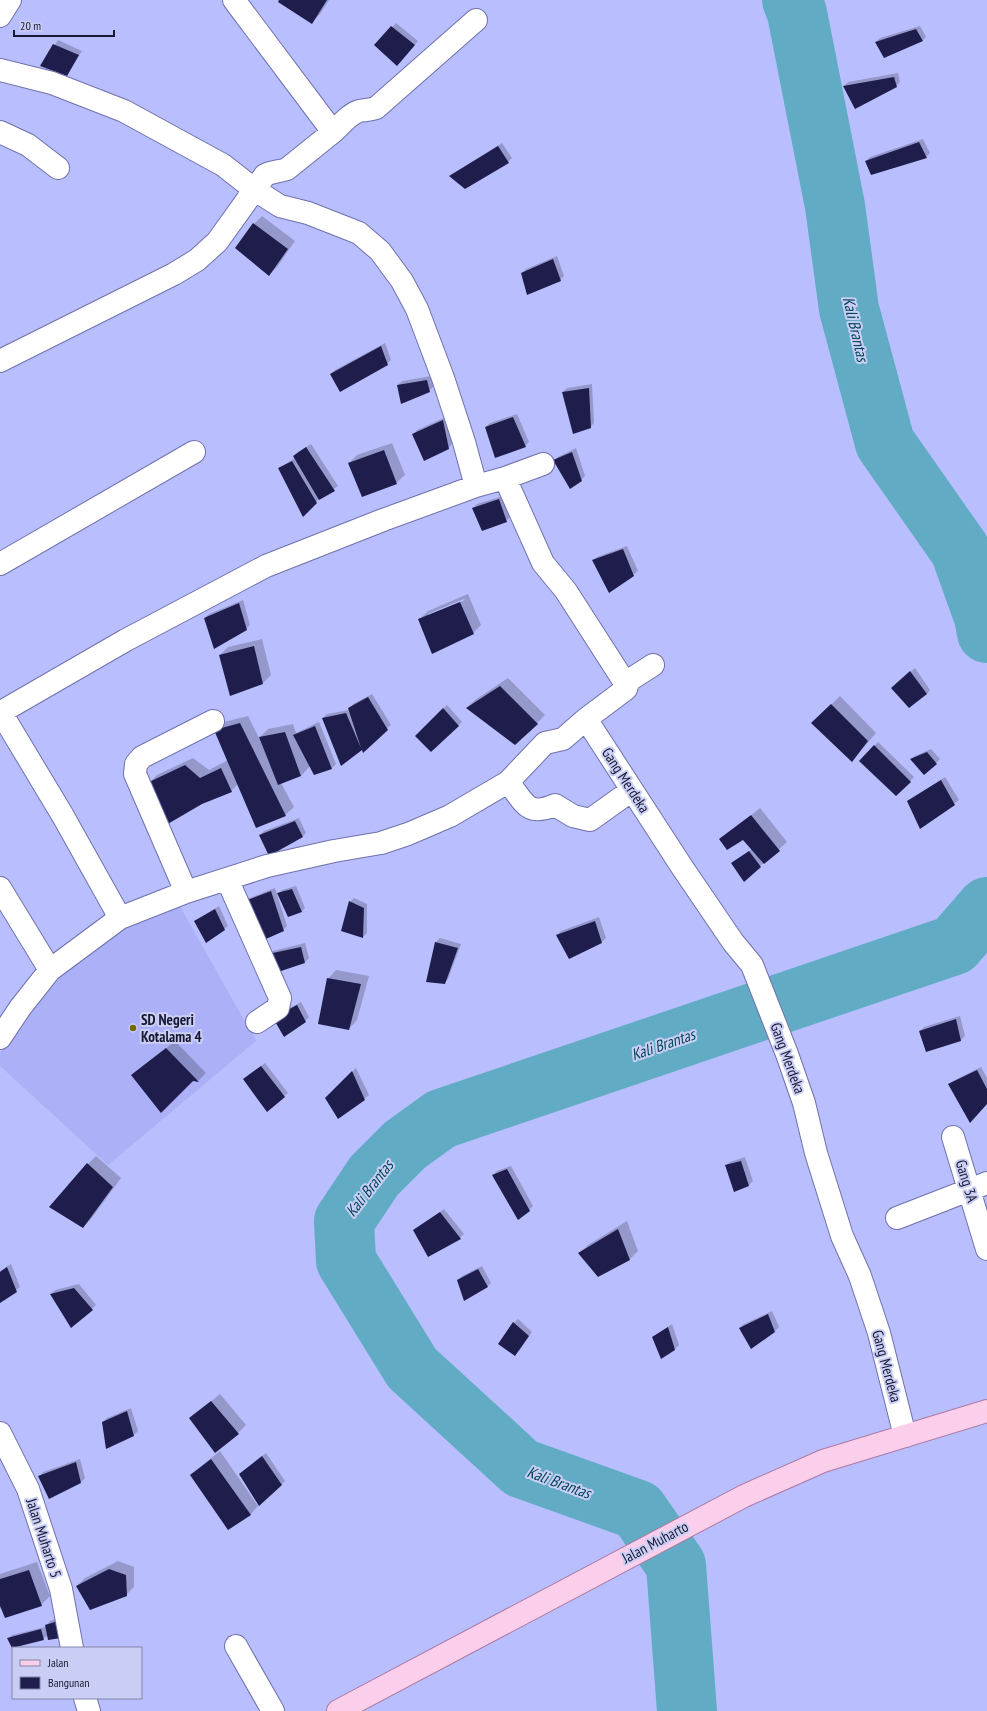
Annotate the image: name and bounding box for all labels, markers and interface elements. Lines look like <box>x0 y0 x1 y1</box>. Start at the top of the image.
scale bar <box>14 12 114 38</box>
text: 20 m <box>20 18 41 33</box>
water label: Kali Brantas <box>839 295 874 365</box>
street label: Gang Merdeka <box>598 744 654 816</box>
place label: SD Negeri Kotalama 4 <box>141 1010 202 1046</box>
street label: Gang Merdeka <box>766 1020 810 1096</box>
marker: SD Negeri Kotalama 4 <box>128 1023 138 1033</box>
water label: Kali Brantas <box>628 1023 699 1064</box>
water label: Kali Brantas <box>341 1155 398 1220</box>
street label: Gang 3A <box>952 1157 983 1205</box>
street label: Gang Merdeka <box>868 1328 906 1404</box>
water label: Kali Brantas <box>525 1461 595 1503</box>
street label: Jalan Muharto 5 <box>22 1495 66 1580</box>
street label: Jalan Muharto <box>618 1517 691 1568</box>
legend <box>12 1647 142 1699</box>
text: Jalan <box>47 1655 69 1670</box>
text: Bangunan <box>48 1675 89 1690</box>

